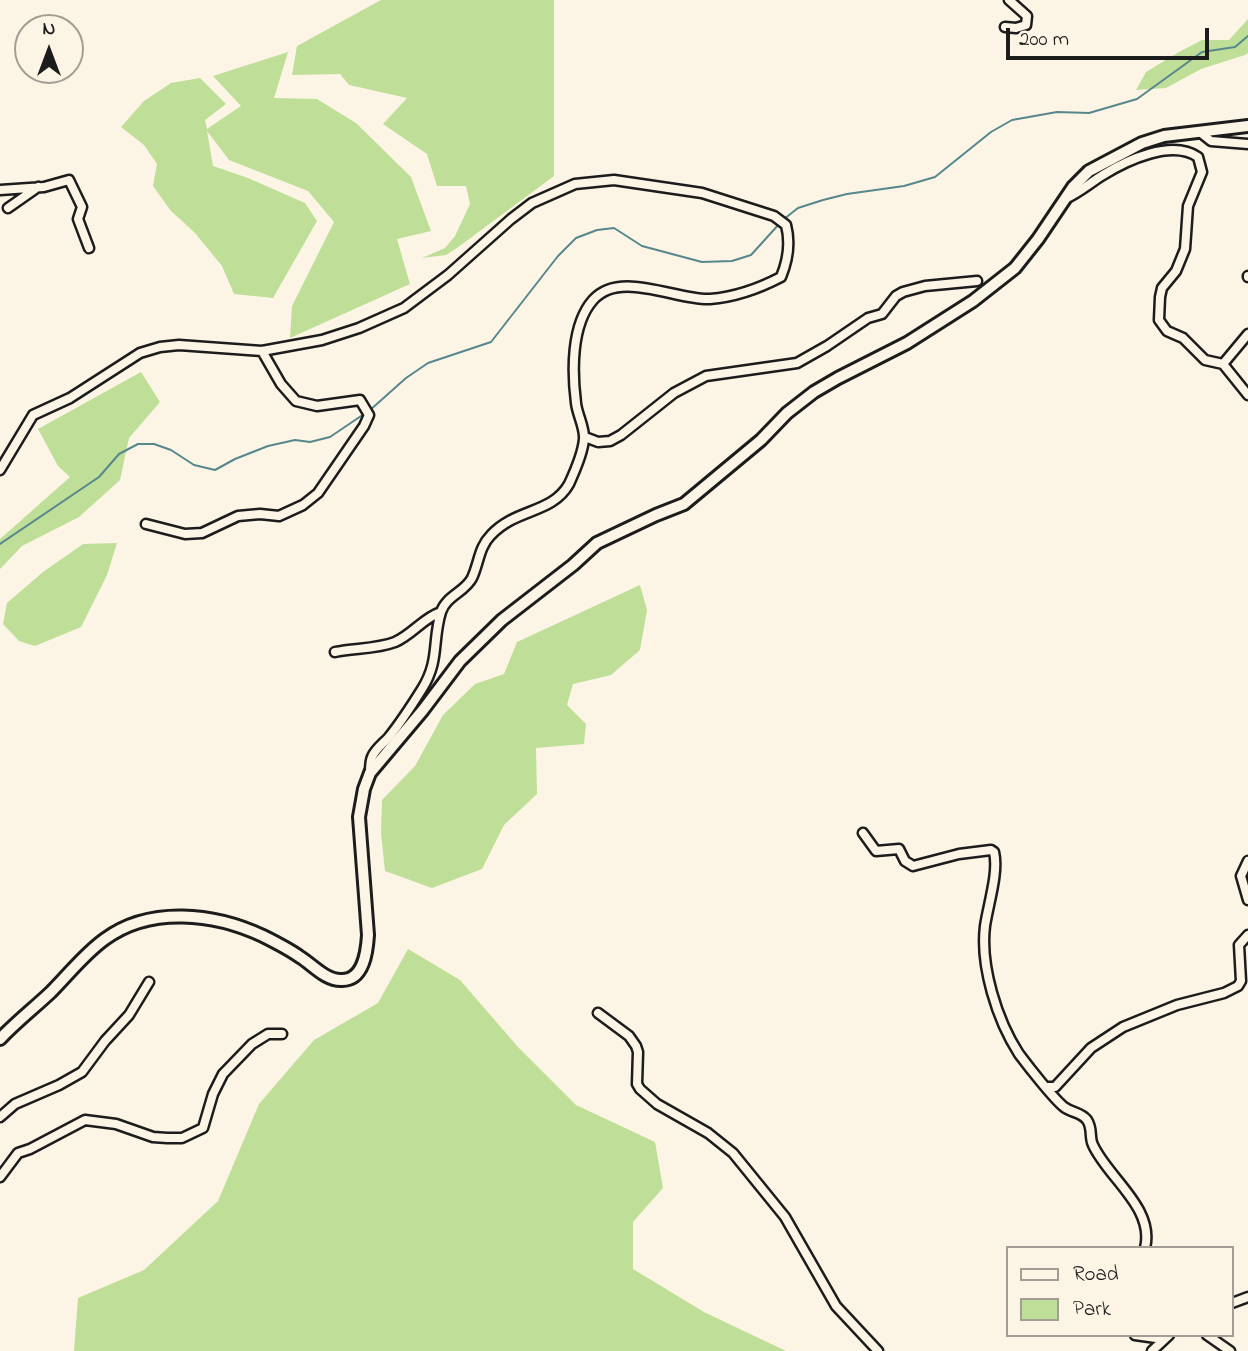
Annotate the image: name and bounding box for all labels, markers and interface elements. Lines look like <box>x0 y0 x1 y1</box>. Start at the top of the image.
north arrow <box>14 14 84 84</box>
scale bar <box>1010 14 1213 58</box>
text: N <box>43 16 55 43</box>
text: 200 m <box>1019 25 1069 55</box>
legend <box>1006 1246 1234 1337</box>
text: Road <box>1073 1260 1119 1290</box>
text: Park <box>1073 1295 1111 1325</box>

